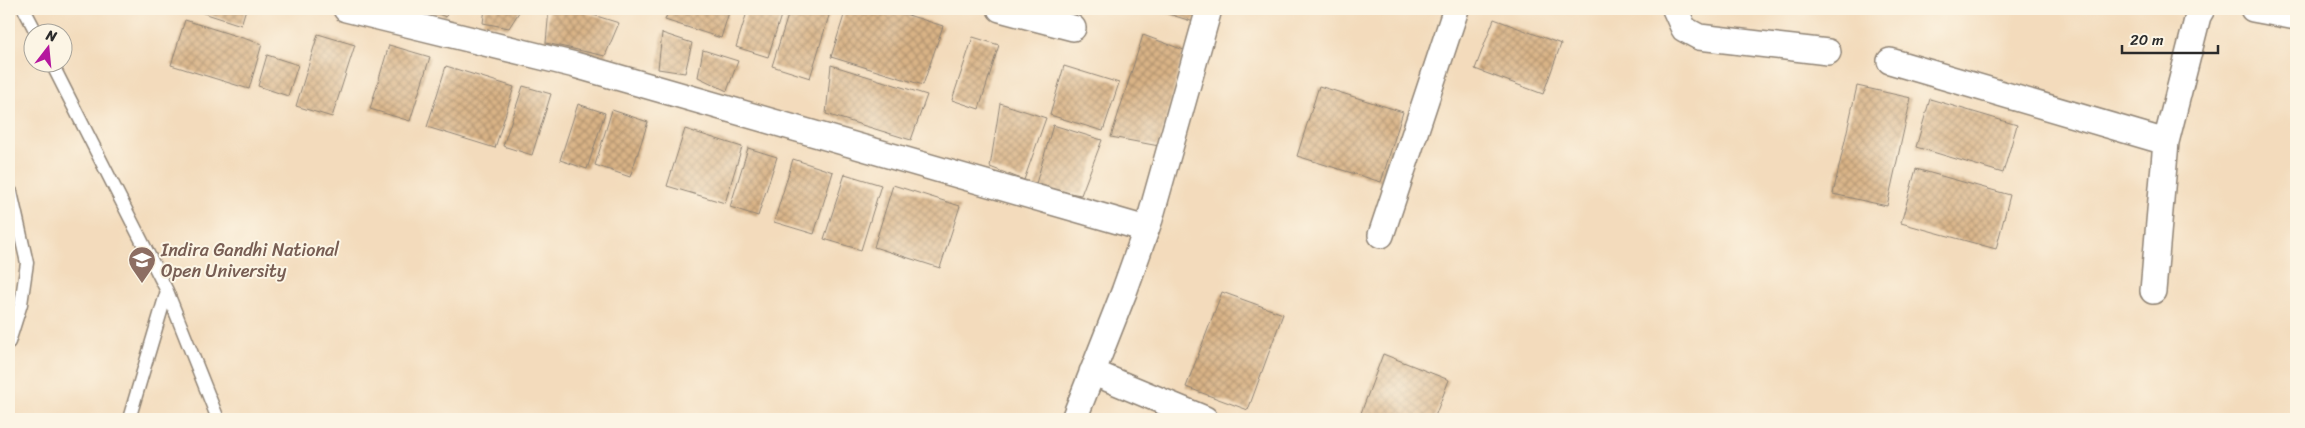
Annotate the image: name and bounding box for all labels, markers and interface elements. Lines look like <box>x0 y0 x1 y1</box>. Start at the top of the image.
north arrow <box>22 22 72 72</box>
text: N <box>42 22 60 49</box>
scale bar <box>2122 22 2219 54</box>
text: 20 m <box>2130 27 2164 53</box>
place label: Indira Gandhi National Open University <box>160 234 340 287</box>
school or university icon: Indira Gandhi National Open University <box>127 245 157 284</box>

